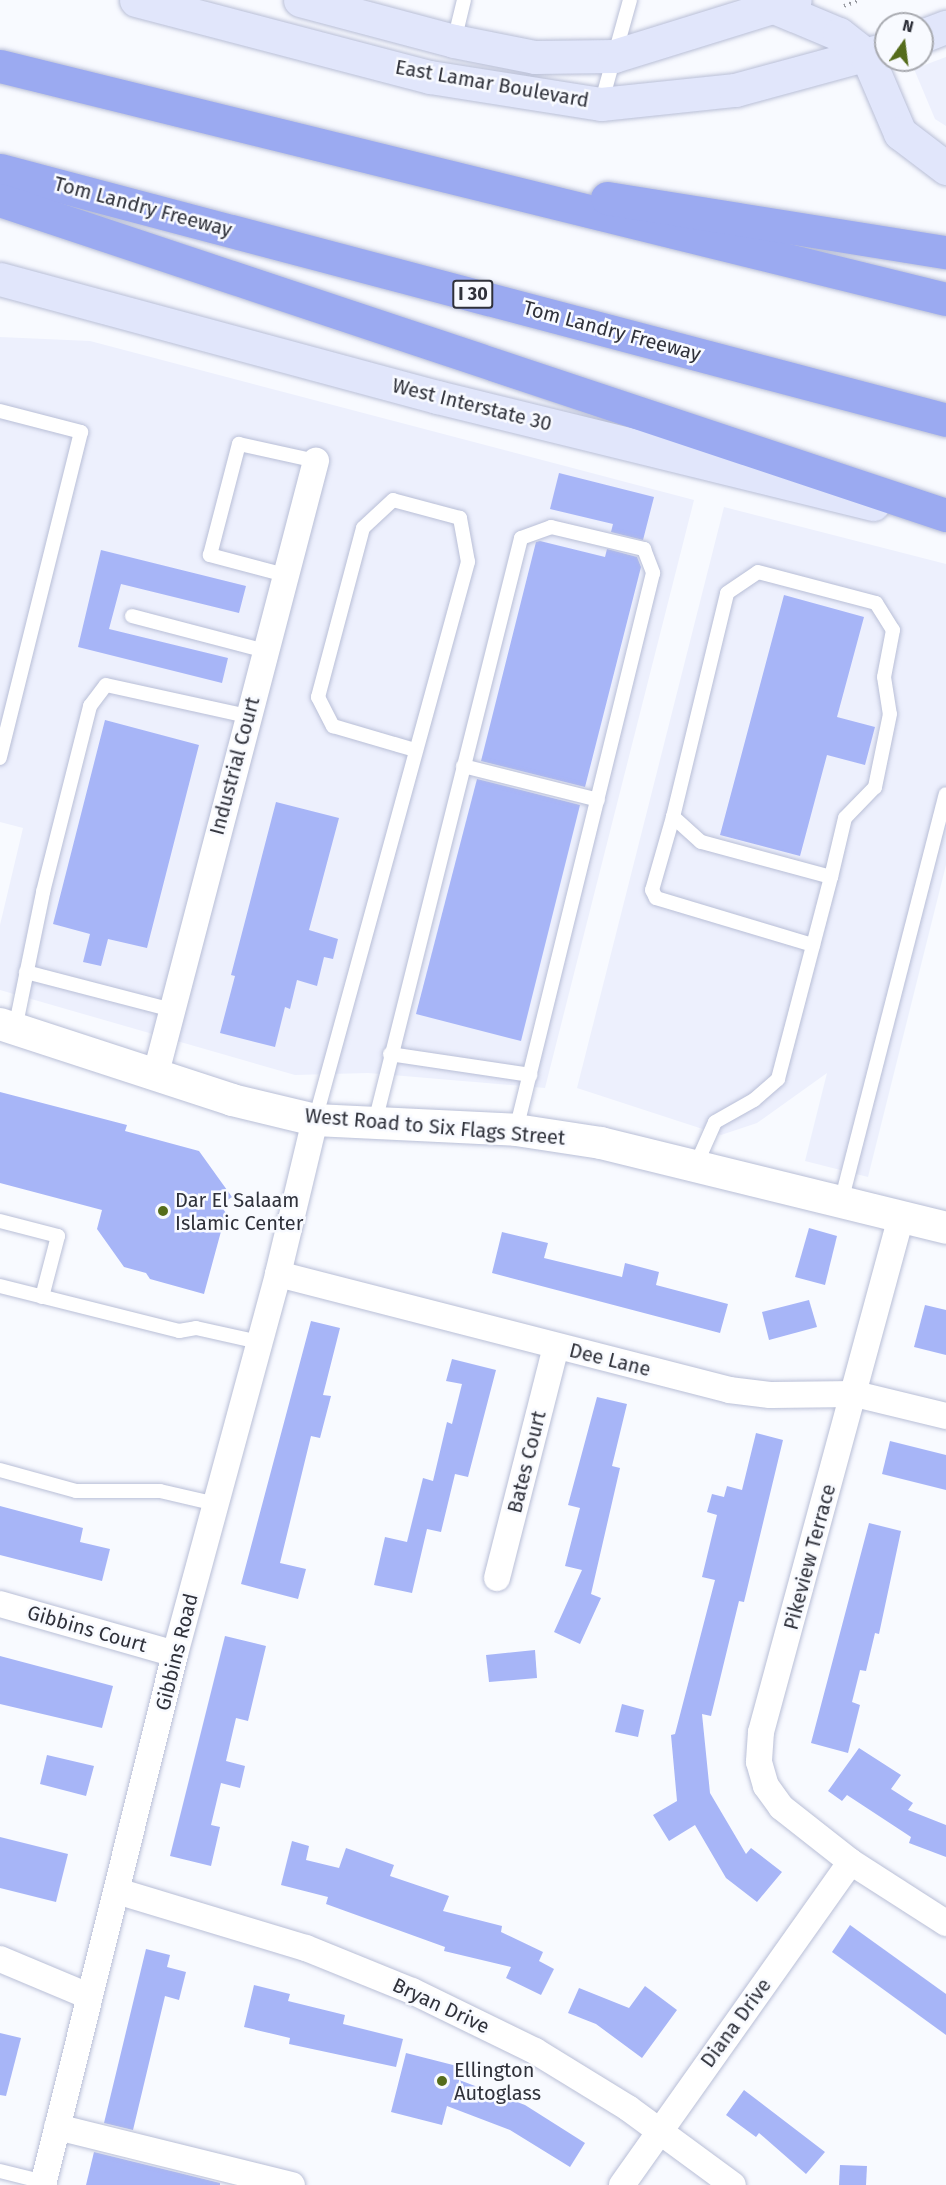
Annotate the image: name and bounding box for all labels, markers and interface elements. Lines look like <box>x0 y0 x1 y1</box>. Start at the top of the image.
north arrow <box>874 12 934 72</box>
text: N <box>901 15 915 36</box>
street label: East Lamar Boulevard <box>393 55 591 113</box>
street label: Tom Landry Freeway <box>51 172 235 242</box>
road number: I 30 <box>452 279 494 309</box>
street label: Tom Landry Freeway <box>520 296 704 366</box>
street label: West Interstate 30 <box>390 374 554 436</box>
street label: Industrial Court <box>205 694 265 838</box>
street label: West Road to Six Flags Street <box>304 1104 566 1150</box>
place label: Dar El Salaam Islamic Center <box>175 1188 303 1235</box>
marker: Dar El Salaam Islamic Center <box>156 1204 170 1218</box>
street label: Dee Lane <box>567 1338 653 1382</box>
street label: Bates Court <box>503 1408 551 1516</box>
street label: Pikeview Terrace <box>779 1481 841 1633</box>
street label: Gibbins Road <box>151 1591 203 1713</box>
street label: Gibbins Court <box>25 1601 149 1657</box>
street label: Bryan Drive <box>389 1973 493 2039</box>
street label: Diana Drive <box>696 1974 776 2072</box>
place label: Ellington Autoglass <box>454 2058 541 2105</box>
marker: Ellington Autoglass <box>435 2074 449 2088</box>

